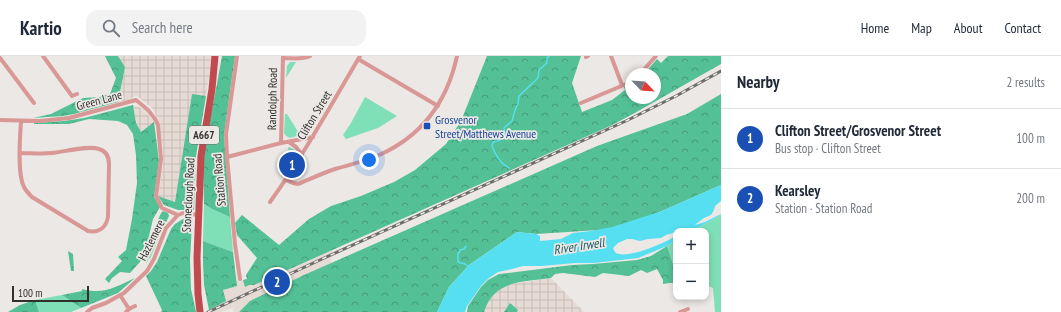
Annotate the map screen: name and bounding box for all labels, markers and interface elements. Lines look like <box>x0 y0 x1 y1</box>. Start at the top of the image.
search box <box>86 10 366 46</box>
text: Kartio <box>20 16 62 40</box>
icon: search <box>100 17 122 39</box>
text: Search here <box>132 18 193 37</box>
text: Home <box>861 19 889 37</box>
text: Map <box>911 19 932 37</box>
text: About <box>954 19 983 37</box>
text: Contact <box>1005 19 1041 37</box>
street label: Randolph Road <box>264 68 280 130</box>
north arrow <box>625 68 661 104</box>
text: Nearby <box>737 71 780 93</box>
text: 2 results <box>1006 74 1045 91</box>
street label: Green Lane <box>75 87 124 113</box>
street label: Clifton Street <box>293 87 335 142</box>
place label: Grosvenor Street/Matthews Avenue <box>435 112 536 141</box>
marker: Grosvenor Street/Matthews Avenue <box>422 121 432 131</box>
text: Clifton Street/Grosvenor Street <box>775 121 941 140</box>
road number: A667 <box>189 126 219 144</box>
text: 1 <box>747 130 753 147</box>
text: 100 m <box>1016 130 1045 147</box>
text: Bus stop · Clifton Street <box>775 140 881 157</box>
pin: 1 <box>279 150 305 180</box>
your location <box>359 150 379 170</box>
street label: Station Road <box>209 153 229 207</box>
street label: Stoneclough Road <box>179 157 197 233</box>
text: Kearsley <box>775 181 820 200</box>
text: 2 <box>747 190 753 207</box>
text: 200 m <box>1016 190 1045 207</box>
text: Station · Station Road <box>775 200 872 217</box>
street label: Hazlemere <box>134 217 168 263</box>
map controls <box>673 228 709 300</box>
button: + <box>673 228 709 264</box>
water label: River Irwell <box>552 233 608 258</box>
button: − <box>673 264 709 300</box>
pin: 2 <box>264 267 290 297</box>
scale bar <box>12 284 89 303</box>
text: 100 m <box>18 286 42 300</box>

